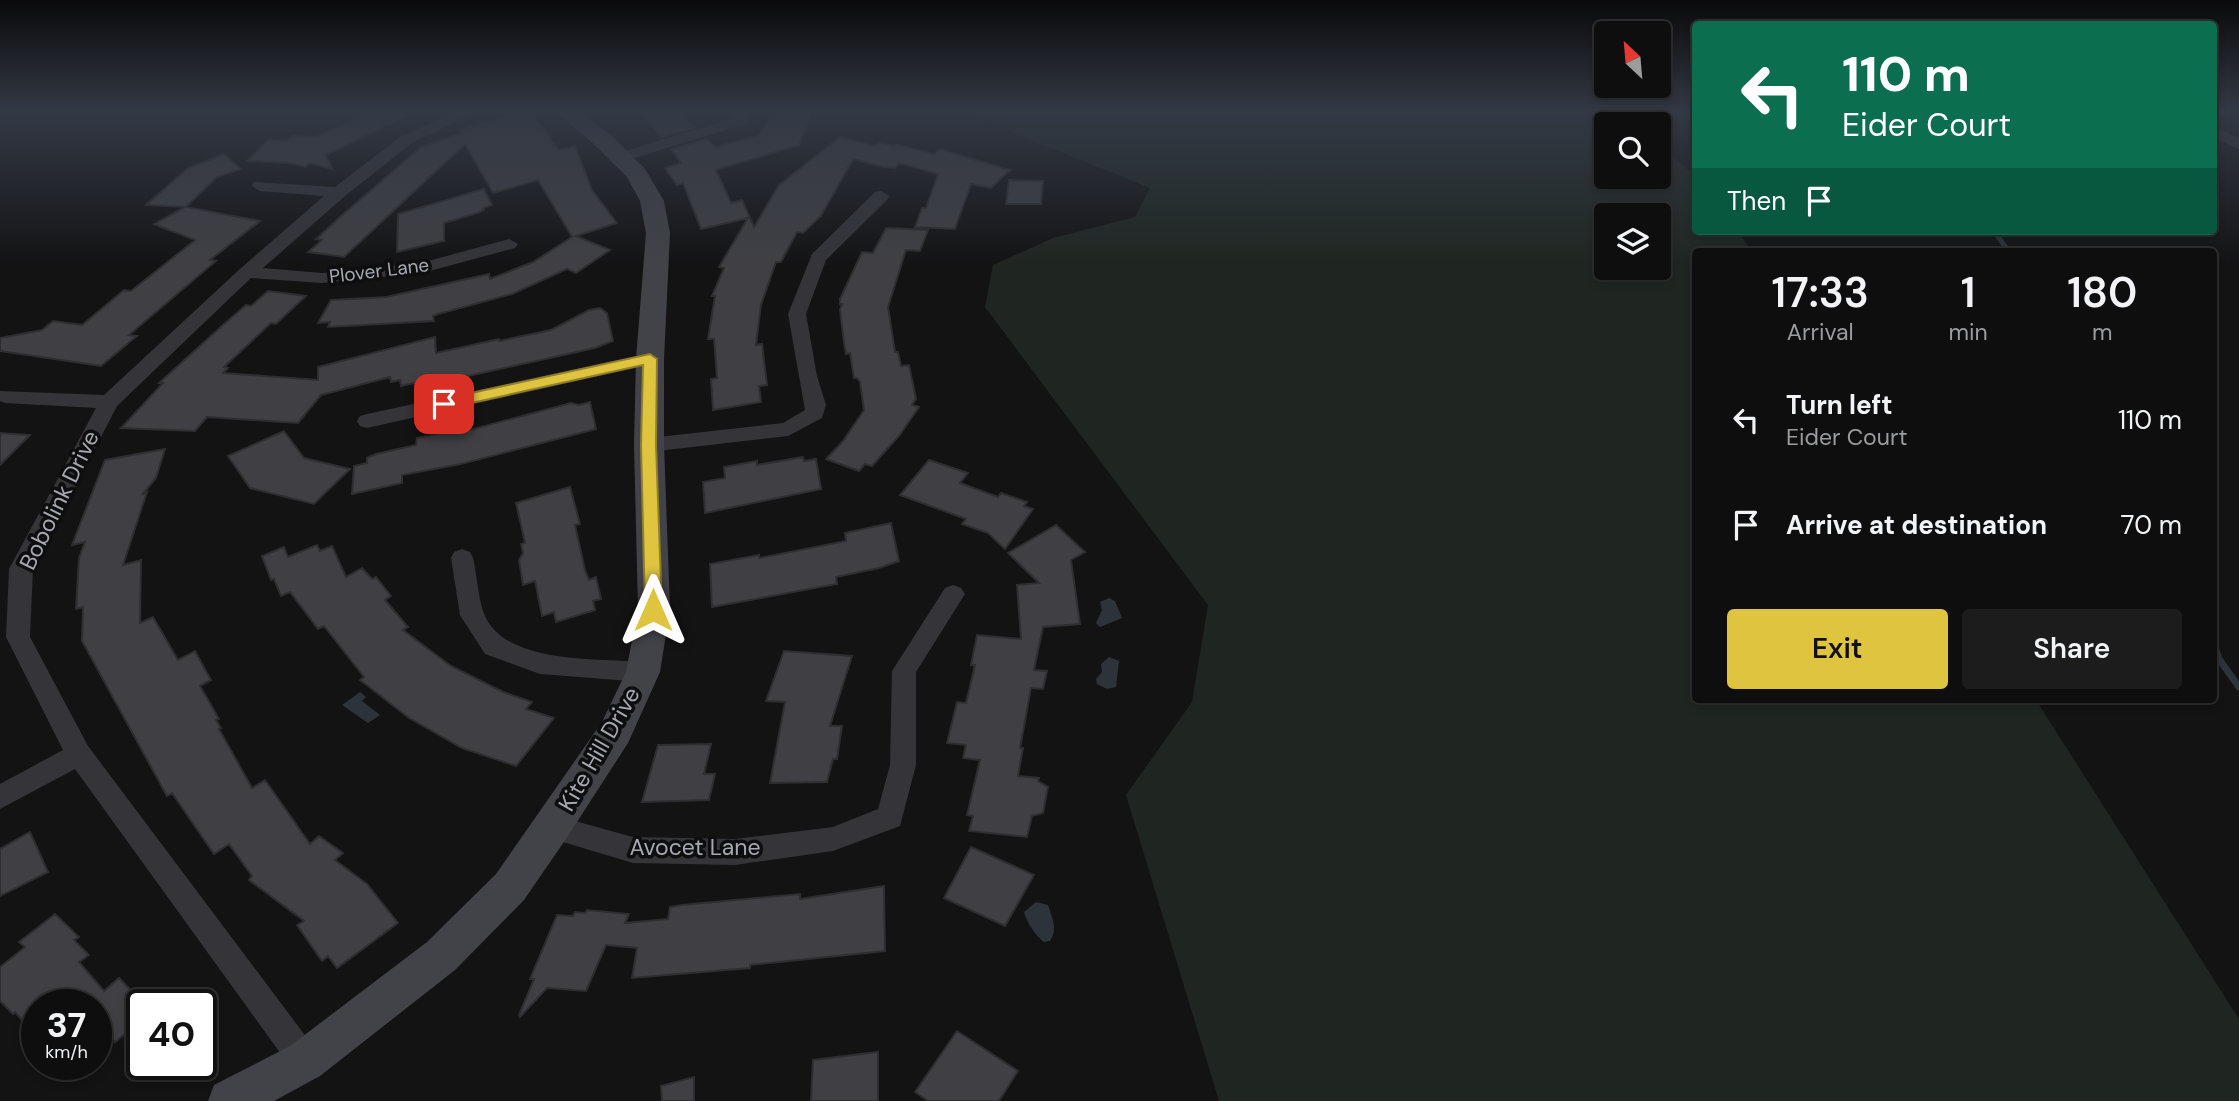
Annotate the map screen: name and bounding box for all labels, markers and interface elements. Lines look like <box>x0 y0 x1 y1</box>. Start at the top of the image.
north arrow <box>1594 21 1671 98</box>
map controls <box>1594 21 1671 280</box>
text: 110 m <box>1842 42 1970 106</box>
icon: left <box>1727 49 1818 140</box>
text: Eider Court <box>1842 104 2011 146</box>
button: search <box>1594 112 1671 189</box>
icon: arrive <box>1800 182 1838 220</box>
text: Then <box>1727 184 1786 218</box>
button: layers <box>1594 203 1671 280</box>
street label: Plover Lane <box>328 252 430 289</box>
text: 17:33 <box>1772 265 1869 320</box>
text: 1 <box>1961 265 1975 320</box>
text: 180 <box>2067 265 2137 320</box>
text: Arrival <box>1787 317 1854 347</box>
text: min <box>1949 317 1988 347</box>
text: m <box>2092 317 2113 347</box>
pin <box>414 374 474 434</box>
icon: arrive <box>425 385 463 423</box>
text: Turn left <box>1786 388 1893 422</box>
icon: left <box>1727 401 1765 439</box>
text: 110 m <box>2118 403 2182 437</box>
text: Eider Court <box>1786 422 1907 452</box>
street label: Bobolink Drive <box>12 425 106 575</box>
icon: arrive <box>1727 506 1765 544</box>
text: Arrive at destination <box>1786 508 2047 542</box>
text: 70 m <box>2121 508 2182 542</box>
position arrow <box>616 573 690 647</box>
button: Exit <box>1727 609 1948 689</box>
button: Share <box>1962 609 2182 689</box>
street label: Kite Hill Drive <box>551 681 647 817</box>
street label: Avocet Lane <box>629 832 761 862</box>
speed limit sign: 40 <box>126 989 217 1080</box>
text: 37 <box>47 1002 86 1048</box>
text: km/h <box>45 1040 88 1064</box>

